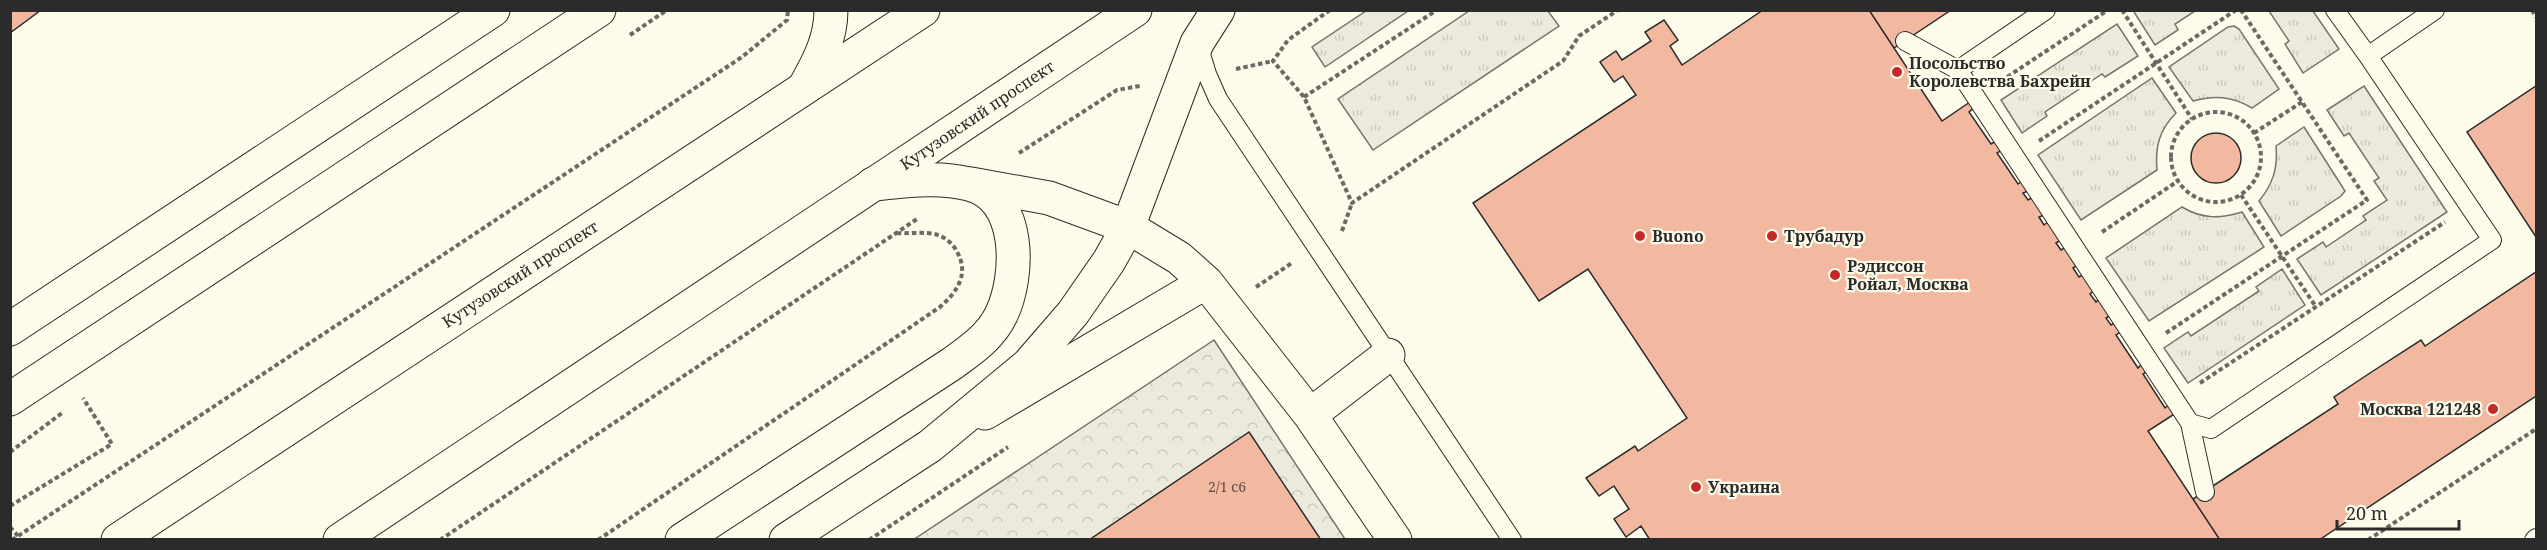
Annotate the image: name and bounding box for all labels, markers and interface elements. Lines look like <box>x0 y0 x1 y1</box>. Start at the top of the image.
place label: Посольство Королевства Бахрейн <box>1909 52 2091 92</box>
street label: Кутузовский проспект <box>896 55 1059 175</box>
marker: Посольство Королевства Бахрейн <box>1890 65 1904 79</box>
street label: Кутузовский проспект <box>438 215 603 333</box>
place label: Buono <box>1652 225 1704 247</box>
place label: Трубадур <box>1784 225 1864 247</box>
marker: Buono <box>1633 229 1647 243</box>
marker: Трубадур <box>1765 229 1779 243</box>
place label: Рэдиссон Ройал, Москва <box>1847 255 1969 295</box>
marker: Рэдиссон Ройал, Москва <box>1828 268 1842 282</box>
place label: Москва 121248 <box>2360 398 2481 420</box>
marker: Москва 121248 <box>2486 402 2500 416</box>
place label: Украина <box>1708 476 1780 498</box>
house number: 2/1 с6 <box>1208 477 1246 496</box>
marker: Украина <box>1689 480 1703 494</box>
scale bar <box>2337 493 2458 531</box>
text: 20 m <box>2346 501 2388 525</box>

